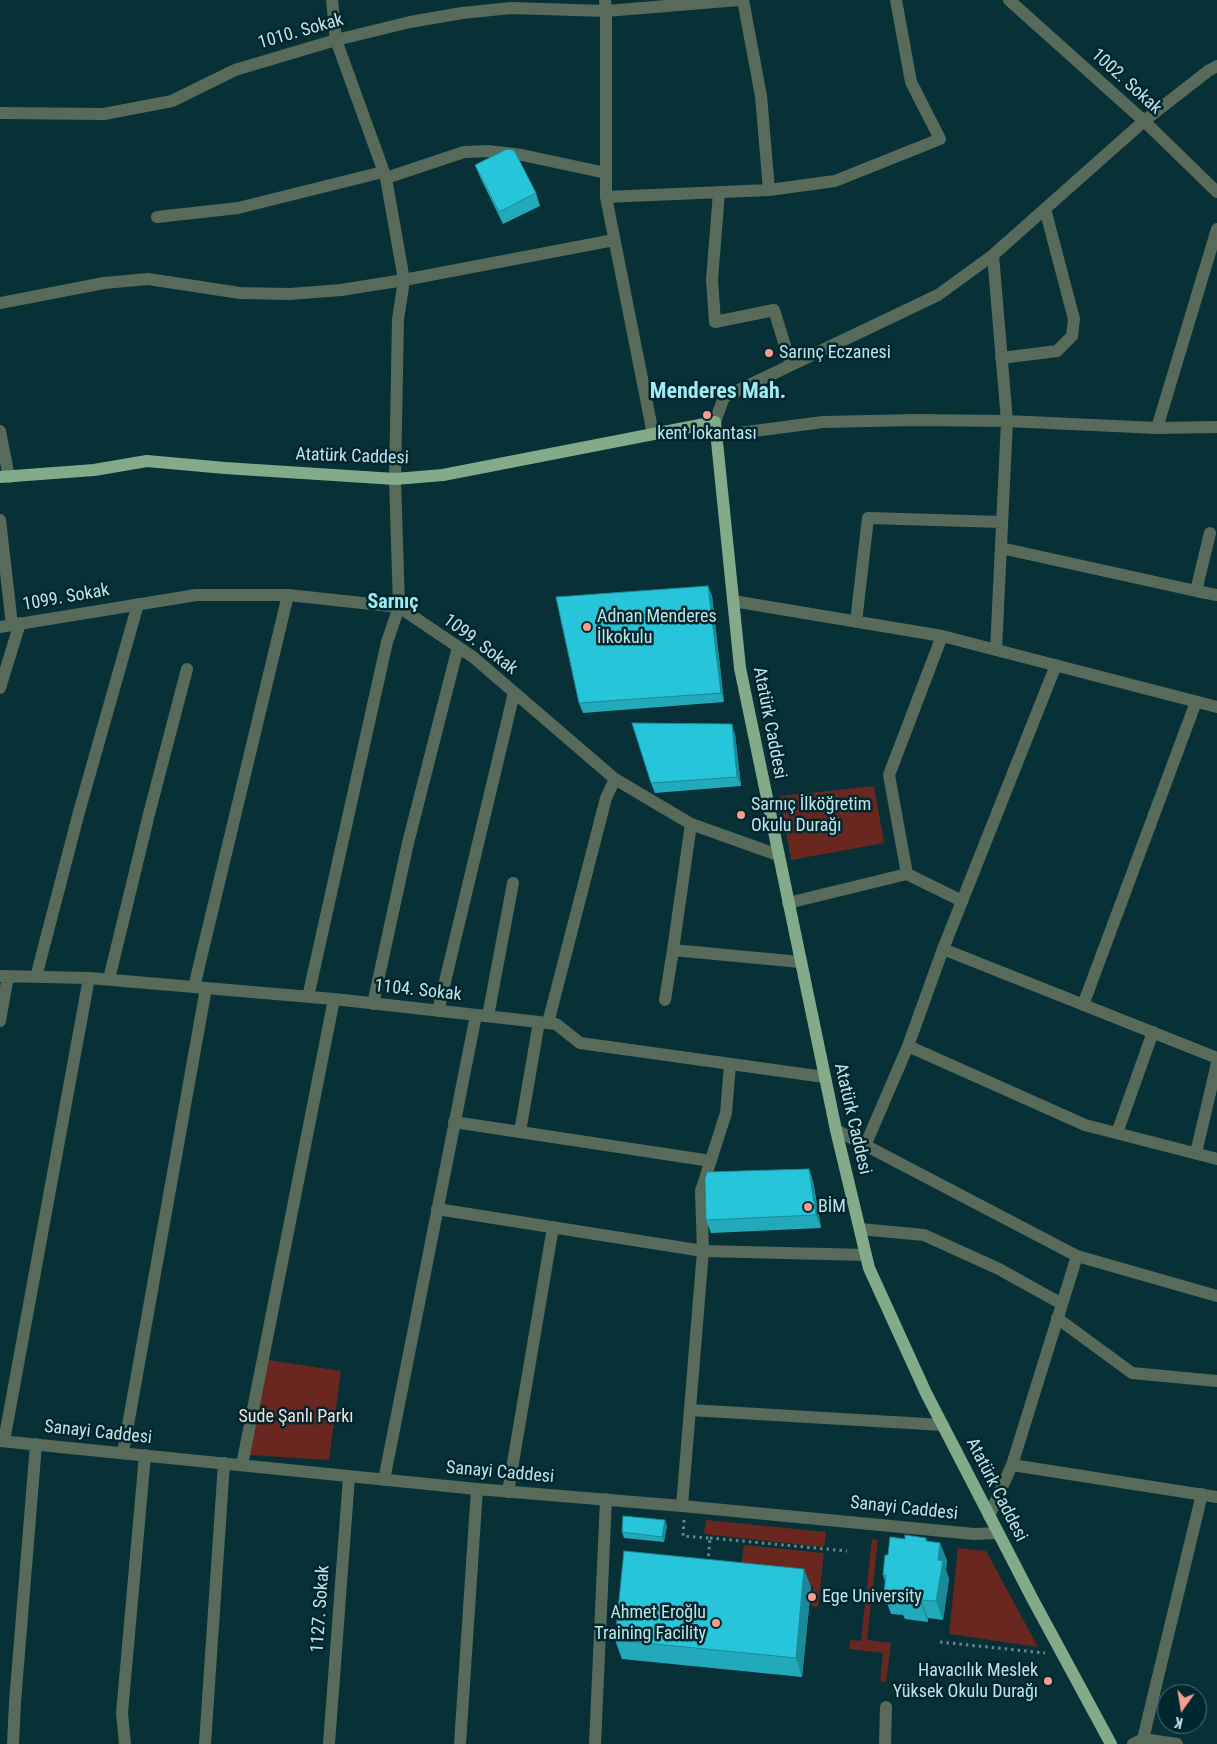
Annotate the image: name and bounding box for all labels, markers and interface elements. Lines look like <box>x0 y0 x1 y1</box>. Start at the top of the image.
street label: 1010. Sokak <box>256 10 346 54</box>
street label: 1002. Sokak <box>1086 45 1166 119</box>
place label: Sarınç Eczanesi <box>779 342 891 364</box>
marker: Sarınç Eczanesi <box>763 347 775 359</box>
district label: Menderes Mah. <box>650 379 786 405</box>
marker: kent lokantası <box>701 409 713 421</box>
place label: kent lokantası <box>657 423 757 445</box>
street label: Atatürk Caddesi <box>295 444 409 470</box>
street label: 1099. Sokak <box>21 580 111 616</box>
district label: Sarnıç <box>367 591 419 615</box>
place label: Adnan Menderes İlkokulu <box>597 606 717 649</box>
street label: 1099. Sokak <box>439 610 521 680</box>
marker: Adnan Menderes İlkokulu <box>581 621 593 633</box>
street label: Atatürk Caddesi <box>748 665 790 781</box>
place label: Sarnıç İlköğretim Okulu Durağı <box>751 794 871 836</box>
marker: Sarnıç İlköğretim Okulu Durağı <box>735 809 747 821</box>
street label: 1104. Sokak <box>373 976 463 1006</box>
street label: Atatürk Caddesi <box>829 1061 875 1177</box>
place label: BİM <box>818 1196 846 1218</box>
marker: BİM <box>802 1201 814 1213</box>
park label: Sude Şanlı Parkı <box>238 1406 354 1428</box>
street label: Sanayi Caddesi <box>43 1417 153 1449</box>
street label: Atatürk Caddesi <box>961 1435 1031 1545</box>
street label: Sanayi Caddesi <box>445 1458 555 1488</box>
street label: Sanayi Caddesi <box>849 1493 959 1525</box>
street label: 1127. Sokak <box>307 1565 335 1653</box>
place label: Ege University <box>822 1586 922 1608</box>
marker: Ege University <box>806 1591 818 1603</box>
place label: Ahmet Eroğlu Training Facility <box>594 1602 706 1645</box>
marker: Ahmet Eroğlu Training Facility <box>710 1617 722 1629</box>
place label: Havacılık Meslek Yüksek Okulu Durağı <box>893 1660 1038 1702</box>
marker: Havacılık Meslek Yüksek Okulu Durağı <box>1042 1675 1054 1687</box>
north arrow <box>1157 1684 1207 1734</box>
text: K <box>1173 1714 1184 1731</box>

